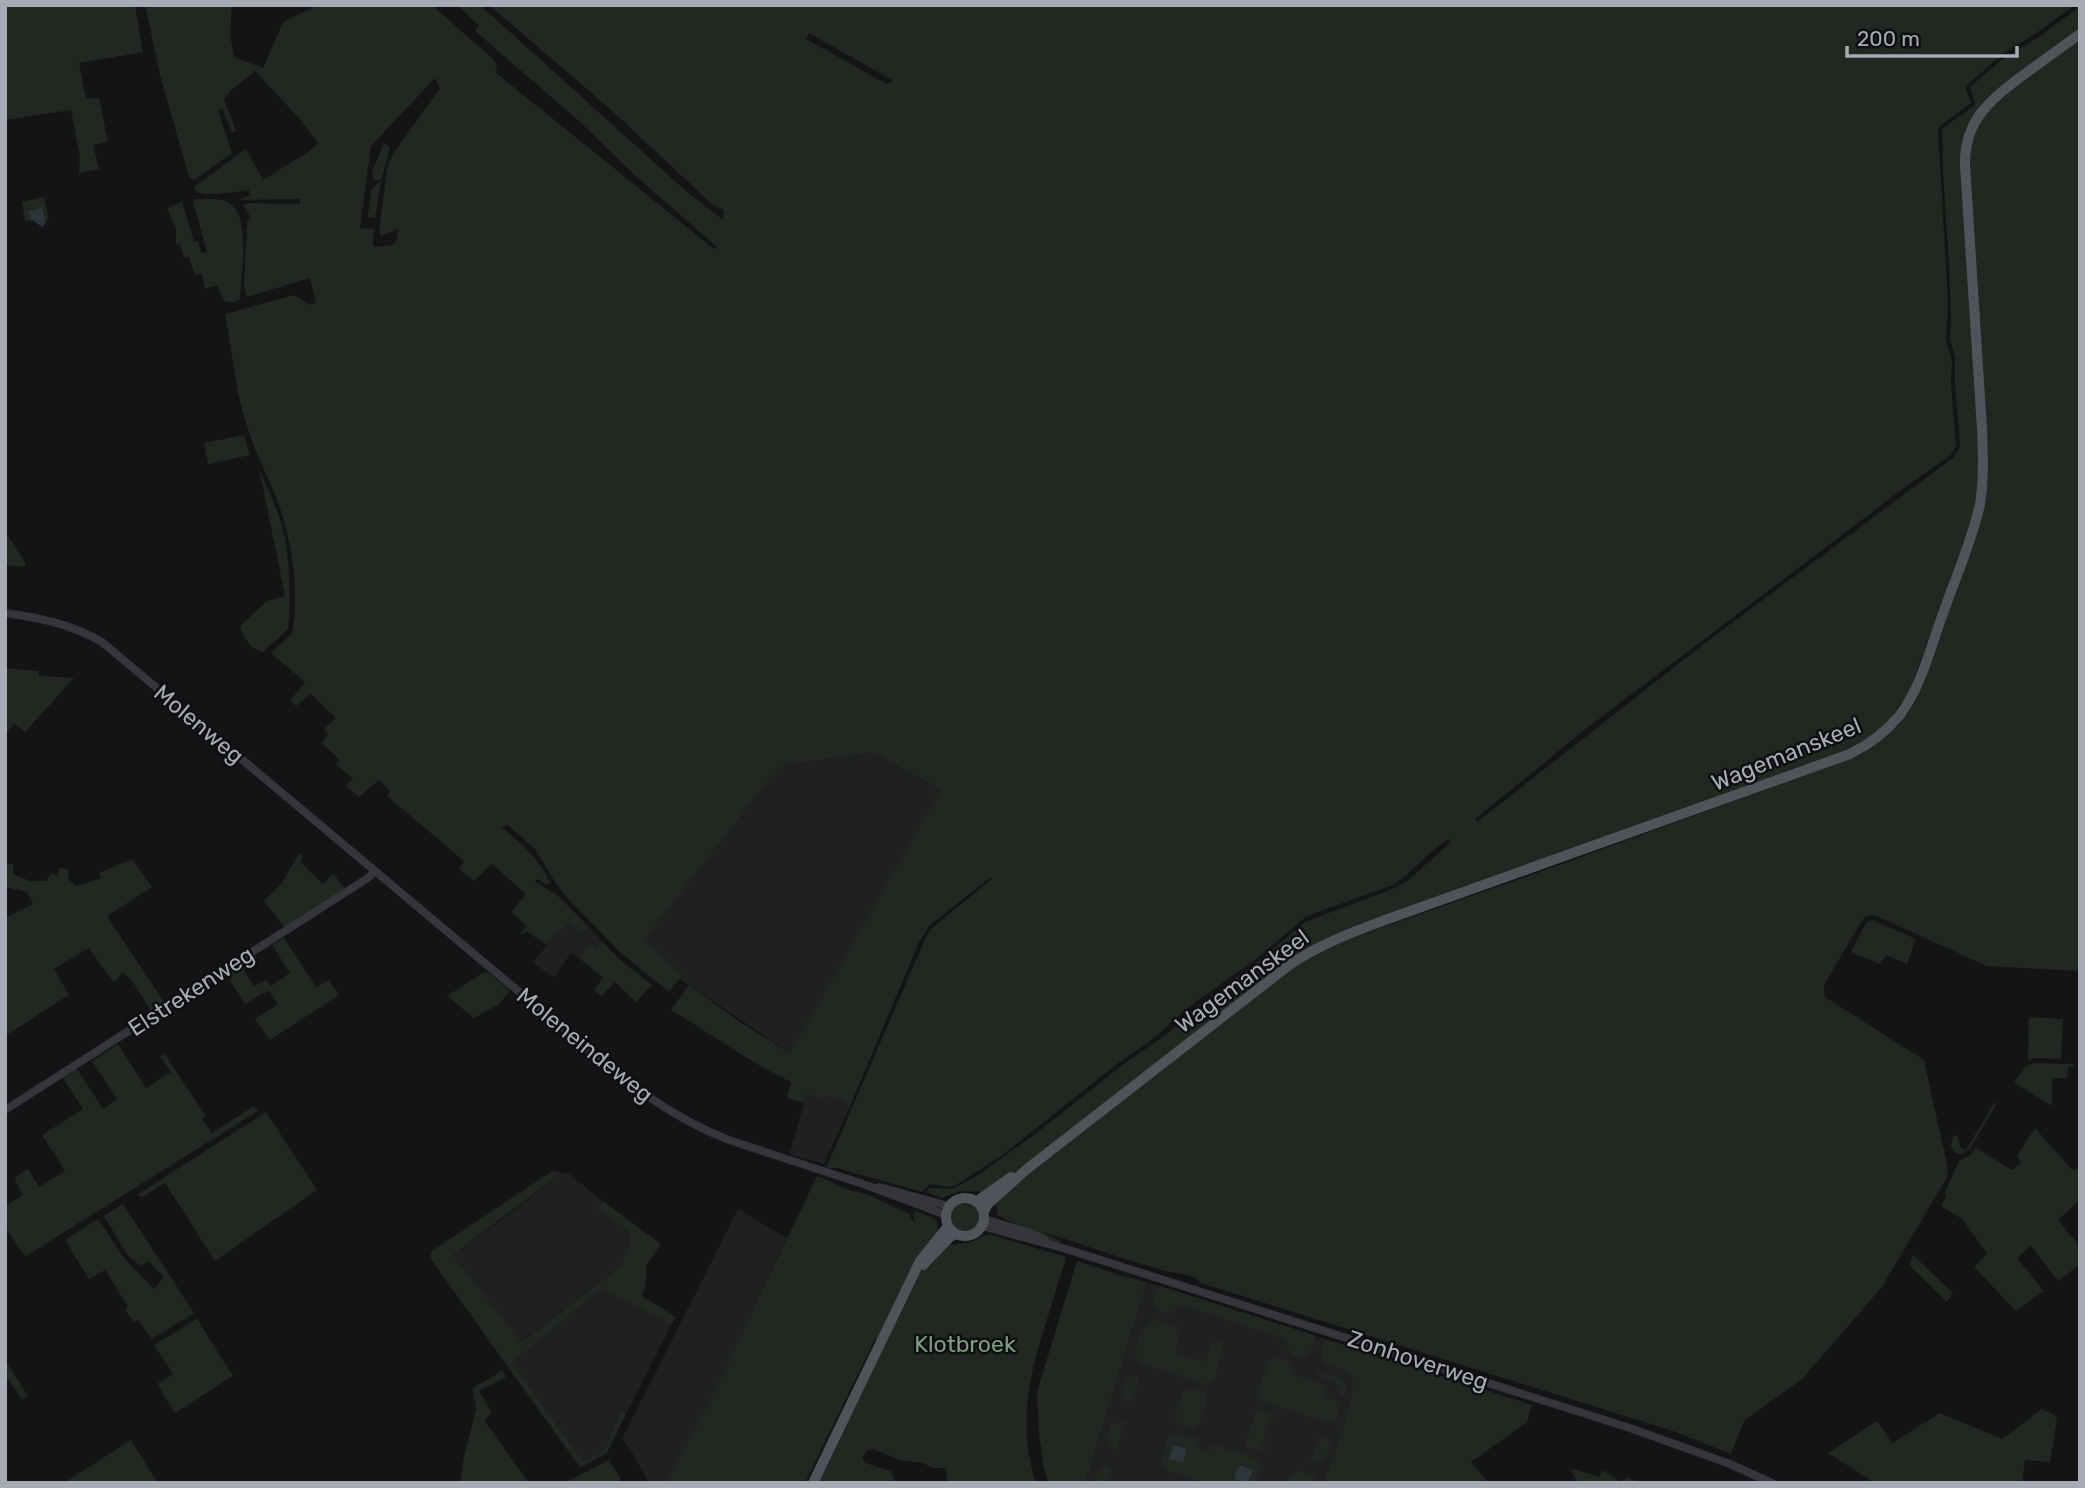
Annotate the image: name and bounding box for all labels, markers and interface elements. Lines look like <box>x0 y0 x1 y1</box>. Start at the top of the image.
scale bar <box>1847 14 2017 58</box>
text: 200 m <box>1857 26 1920 51</box>
street label: Molenweg <box>148 678 250 770</box>
street label: Wagemanskeel <box>1707 711 1865 797</box>
street label: Wagemanskeel <box>1170 923 1314 1039</box>
street label: Elstrekenweg <box>123 940 259 1042</box>
street label: Moleneindeweg <box>511 981 659 1109</box>
street label: Zonhoverweg <box>1344 1324 1492 1396</box>
park label: Klotbroek <box>914 1330 1016 1358</box>

